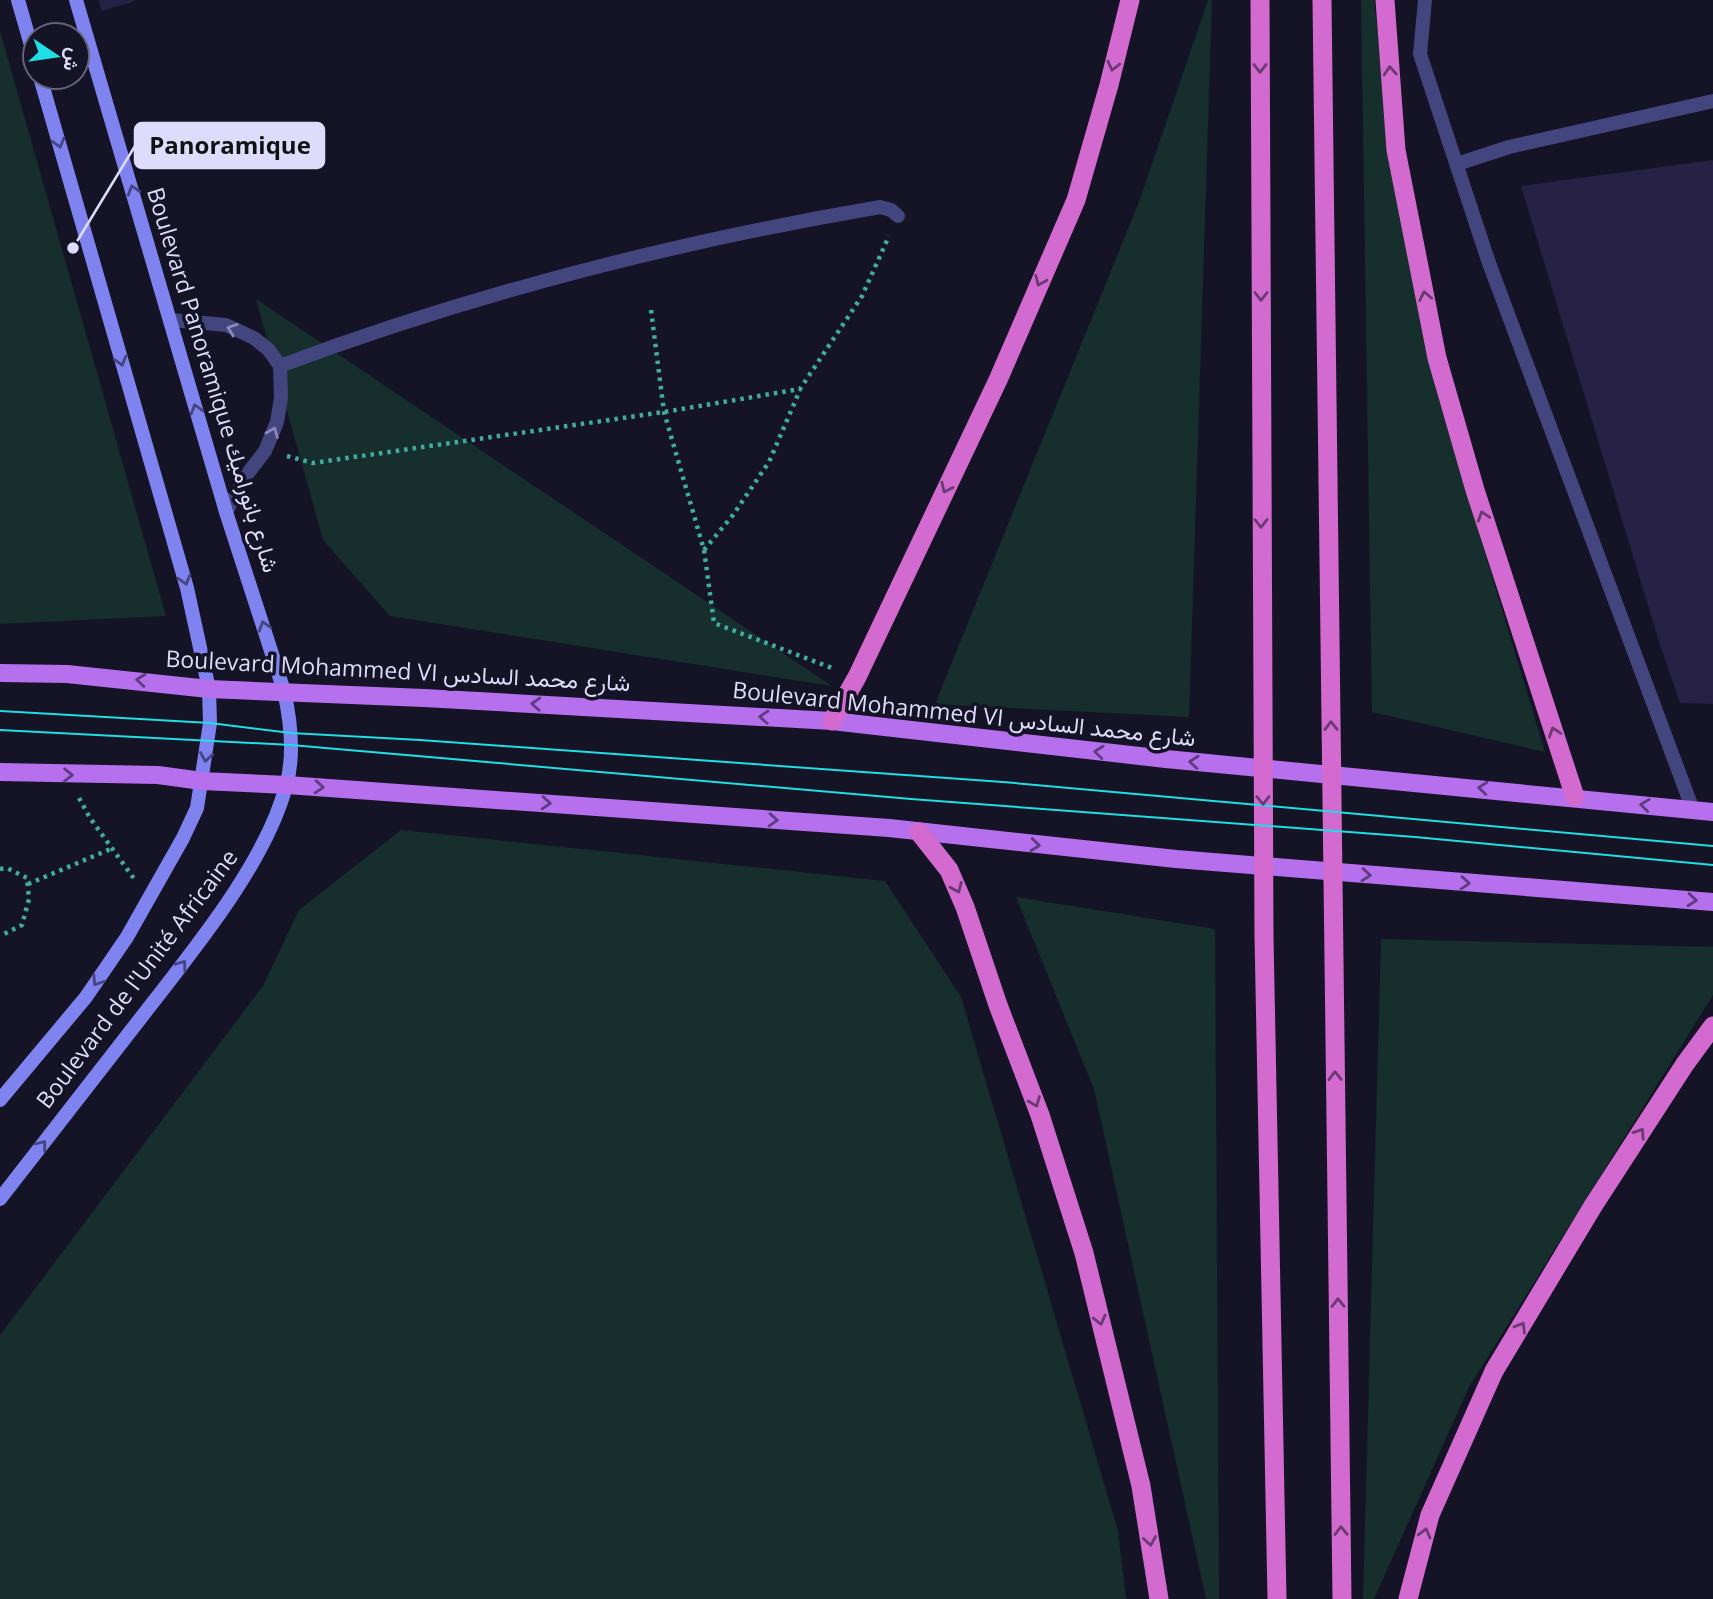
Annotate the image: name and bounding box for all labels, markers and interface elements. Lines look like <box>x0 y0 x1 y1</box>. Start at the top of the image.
north arrow <box>21 21 91 91</box>
text: ش <box>57 46 88 74</box>
one-way arrow <box>1107 60 1121 72</box>
one-way arrow <box>1252 63 1268 74</box>
one-way arrow <box>1383 66 1398 77</box>
callout: Panoramique <box>135 123 324 168</box>
text: Panoramique <box>149 128 311 161</box>
one-way arrow <box>50 136 65 148</box>
street label: Boulevard Panoramique شارع بانوراميك <box>139 183 288 576</box>
one-way arrow <box>126 185 141 197</box>
one-way arrow <box>1035 274 1049 286</box>
one-way arrow <box>1418 290 1433 302</box>
one-way arrow <box>1253 291 1269 301</box>
one-way arrow <box>227 323 239 337</box>
one-way arrow <box>113 355 128 367</box>
one-way arrow <box>189 403 204 415</box>
one-way arrow <box>265 427 279 439</box>
one-way arrow <box>941 481 955 493</box>
one-way arrow <box>1477 510 1491 522</box>
one-way arrow <box>1253 518 1269 529</box>
one-way arrow <box>177 574 191 586</box>
one-way arrow <box>257 621 272 633</box>
street label: Boulevard Mohammed VI شارع محمد السادس <box>165 642 631 699</box>
one-way arrow <box>135 673 147 688</box>
street label: Boulevard Mohammed VI شارع محمد السادس <box>731 673 1197 754</box>
one-way arrow <box>531 697 542 712</box>
one-way arrow <box>758 710 769 725</box>
one-way arrow <box>1323 720 1339 731</box>
one-way arrow <box>1548 726 1562 739</box>
one-way arrow <box>1093 744 1104 759</box>
one-way arrow <box>199 751 214 762</box>
one-way arrow <box>1188 755 1199 770</box>
one-way arrow <box>63 767 74 783</box>
one-way arrow <box>314 779 325 794</box>
one-way arrow <box>1477 781 1489 796</box>
one-way arrow <box>541 795 552 810</box>
one-way arrow <box>1255 795 1271 805</box>
one-way arrow <box>1639 797 1651 812</box>
one-way arrow <box>768 812 779 827</box>
one-way arrow <box>1030 837 1041 852</box>
street label: Boulevard de l'Unité Africaine <box>28 842 244 1115</box>
one-way arrow <box>1361 867 1372 882</box>
one-way arrow <box>1460 875 1471 890</box>
one-way arrow <box>949 881 963 893</box>
one-way arrow <box>1687 892 1698 907</box>
one-way arrow <box>173 960 186 973</box>
one-way arrow <box>93 973 105 986</box>
one-way arrow <box>1328 1070 1343 1081</box>
one-way arrow <box>1027 1095 1041 1107</box>
one-way arrow <box>1631 1128 1644 1141</box>
one-way arrow <box>33 1140 46 1153</box>
one-way arrow <box>1330 1298 1346 1308</box>
one-way arrow <box>1092 1313 1107 1325</box>
one-way arrow <box>1512 1322 1525 1335</box>
one-way arrow <box>1333 1525 1349 1536</box>
one-way arrow <box>1417 1527 1432 1539</box>
one-way arrow <box>1142 1536 1157 1547</box>

